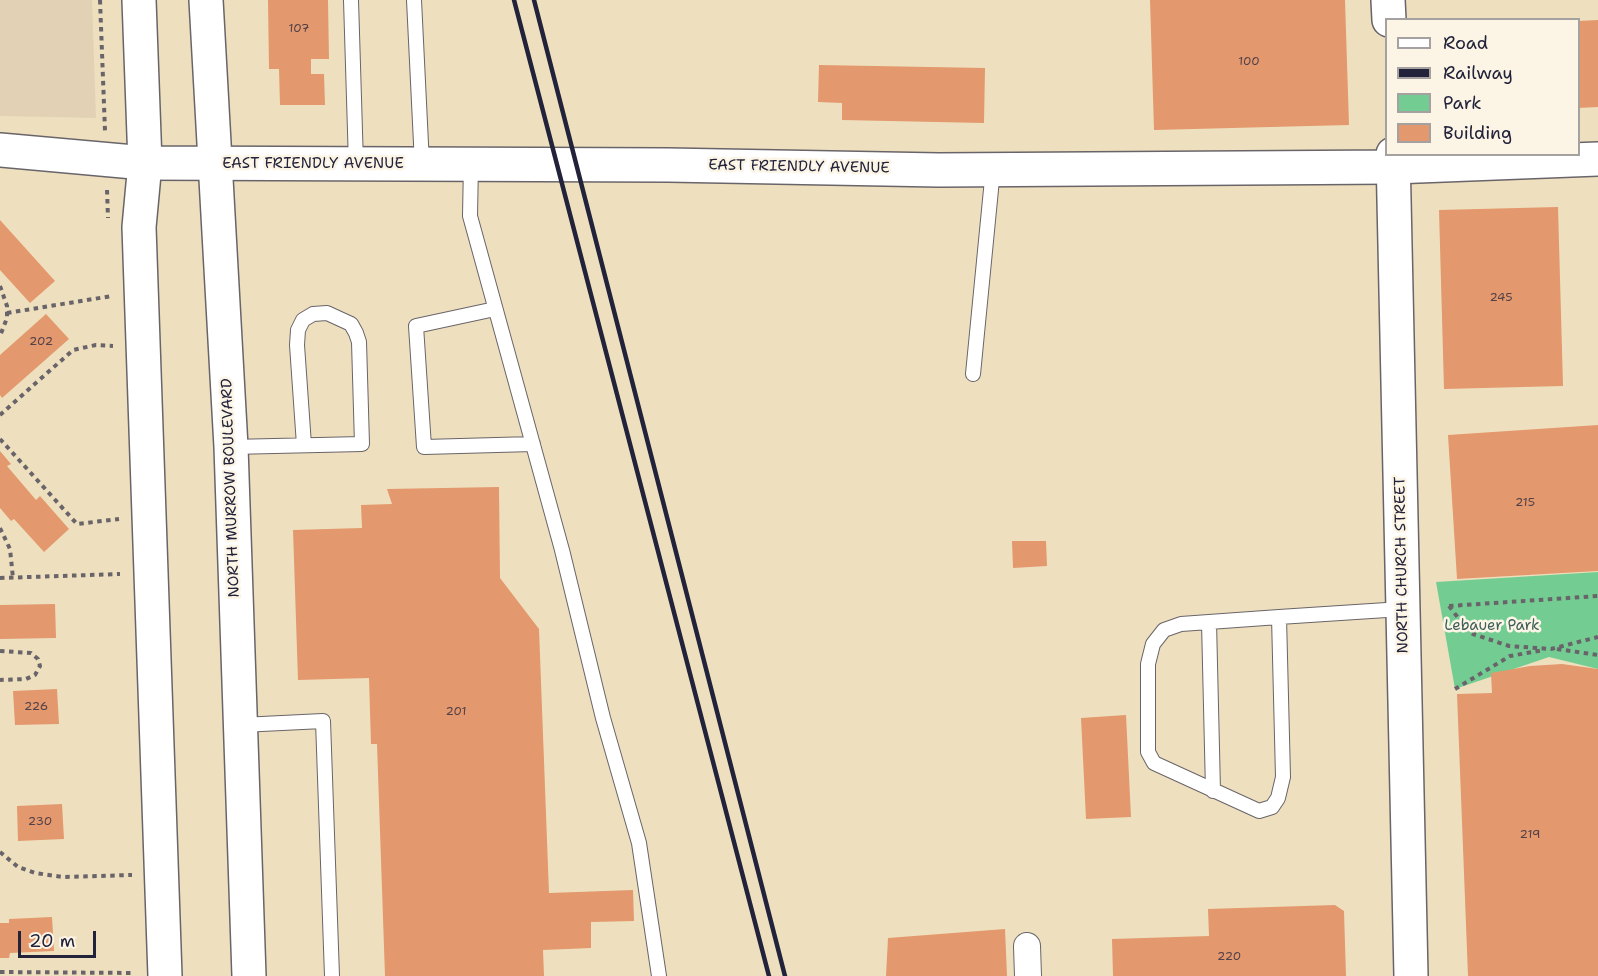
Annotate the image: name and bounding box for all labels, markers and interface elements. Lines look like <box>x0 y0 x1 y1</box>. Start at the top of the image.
legend <box>1385 18 1580 156</box>
house number: 107 <box>289 22 309 36</box>
text: Road <box>1443 31 1488 55</box>
house number: 100 <box>1238 55 1260 69</box>
text: Railway <box>1443 61 1513 85</box>
text: Park <box>1443 91 1482 115</box>
text: Building <box>1443 121 1512 145</box>
street label: EAST FRIENDLY AVENUE <box>222 155 404 173</box>
street label: EAST FRIENDLY AVENUE <box>708 156 890 178</box>
house number: 245 <box>1489 291 1513 305</box>
house number: 202 <box>29 335 53 349</box>
street label: NORTH MURROW BOULEVARD <box>218 378 244 598</box>
street label: NORTH CHURCH STREET <box>1391 476 1413 654</box>
house number: 215 <box>1515 496 1535 510</box>
park label: Lebauer Park <box>1444 617 1540 635</box>
house number: 226 <box>24 700 48 714</box>
house number: 201 <box>445 705 467 719</box>
house number: 230 <box>28 815 52 829</box>
house number: 219 <box>1520 828 1540 842</box>
scale bar <box>21 919 99 957</box>
text: 20 m <box>29 929 75 953</box>
house number: 220 <box>1217 950 1241 964</box>

